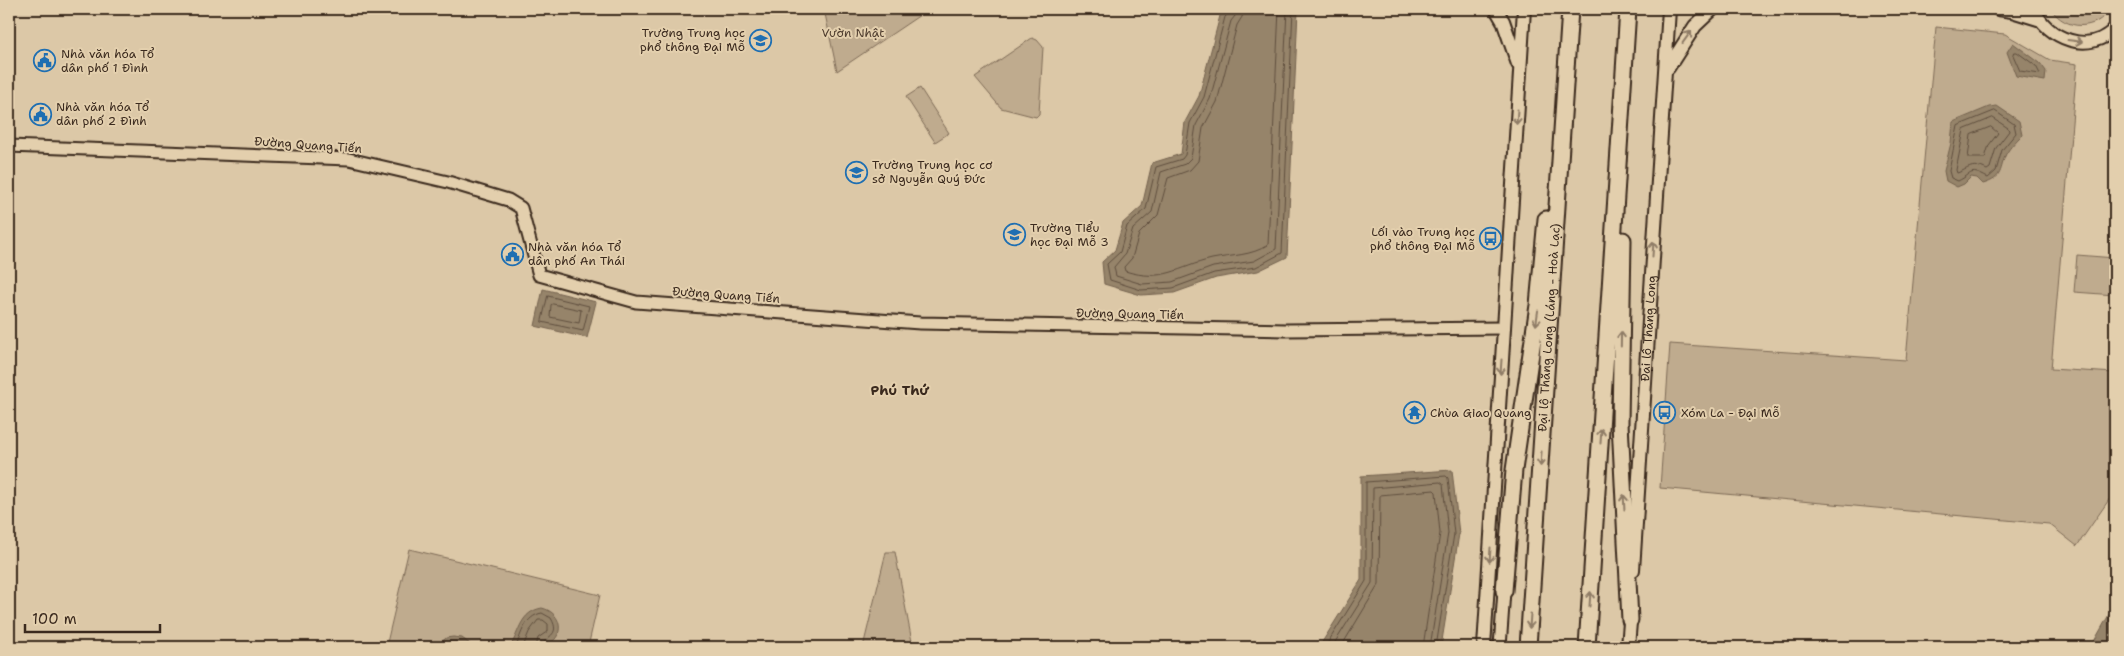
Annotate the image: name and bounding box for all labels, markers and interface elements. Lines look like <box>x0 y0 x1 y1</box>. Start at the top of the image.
place label: Trường Trung học phổ thông Đại Mỗ <box>640 25 745 55</box>
park label: Vườn Nhật <box>822 25 884 41</box>
school or university icon: Trường Trung học phổ thông Đại Mỗ <box>749 28 773 52</box>
one-way arrow <box>1682 30 1692 44</box>
one-way arrow <box>2066 36 2082 46</box>
place label: Nhà văn hóa Tổ dân phố 1 Đình <box>61 46 155 76</box>
public building icon: Nhà văn hóa Tổ dân phố 1 Đình <box>33 49 57 73</box>
place label: Nhà văn hóa Tổ dân phố 2 Đình <box>56 99 150 129</box>
public building icon: Nhà văn hóa Tổ dân phố 2 Đình <box>28 102 52 126</box>
one-way arrow <box>1512 109 1522 125</box>
street label: Đường Quang Tiến <box>254 133 362 157</box>
place label: Trường Trung học cơ sở Nguyễn Quý Đức <box>872 157 993 187</box>
school or university icon: Trường Trung học cơ sở Nguyễn Quý Đức <box>844 160 868 184</box>
place label: Trường Tiểu học Đại Mỗ 3 <box>1030 220 1109 250</box>
school or university icon: Trường Tiểu học Đại Mỗ 3 <box>1002 223 1026 247</box>
street label: Đại lộ Thăng Long (Láng - Hoà Lạc) <box>1534 223 1564 432</box>
place label: Lối vào Trung học phổ thông Đại Mỗ <box>1370 224 1475 254</box>
bus stop icon: Lối vào Trung học phổ thông Đại Mỗ <box>1479 227 1503 251</box>
place label: Nhà văn hóa Tổ dân phố An Thái <box>528 239 625 269</box>
public building icon: Nhà văn hóa Tổ dân phố An Thái <box>500 242 524 266</box>
one-way arrow <box>1649 242 1658 258</box>
street label: Đại lộ Thăng Long <box>1637 275 1660 382</box>
street label: Đường Quang Tiến <box>672 283 780 307</box>
street label: Đường Quang Tiến <box>1076 305 1184 323</box>
one-way arrow <box>1531 310 1541 326</box>
one-way arrow <box>1617 332 1626 348</box>
one-way arrow <box>1497 359 1506 375</box>
district label: Phú Thứ <box>871 381 930 399</box>
temple icon: Chùa Giao Quang <box>1402 401 1426 425</box>
bus stop icon: Xóm La - Đại Mỗ <box>1653 401 1677 425</box>
place label: Chùa Giao Quang <box>1430 405 1531 421</box>
place label: Xóm La - Đại Mỗ <box>1681 405 1779 421</box>
one-way arrow <box>1596 429 1605 445</box>
one-way arrow <box>1536 451 1545 467</box>
one-way arrow <box>1619 494 1628 510</box>
one-way arrow <box>1485 547 1494 563</box>
one-way arrow <box>1586 591 1595 607</box>
scale bar <box>25 601 160 633</box>
text: 100 m <box>32 609 77 629</box>
one-way arrow <box>1525 613 1535 629</box>

